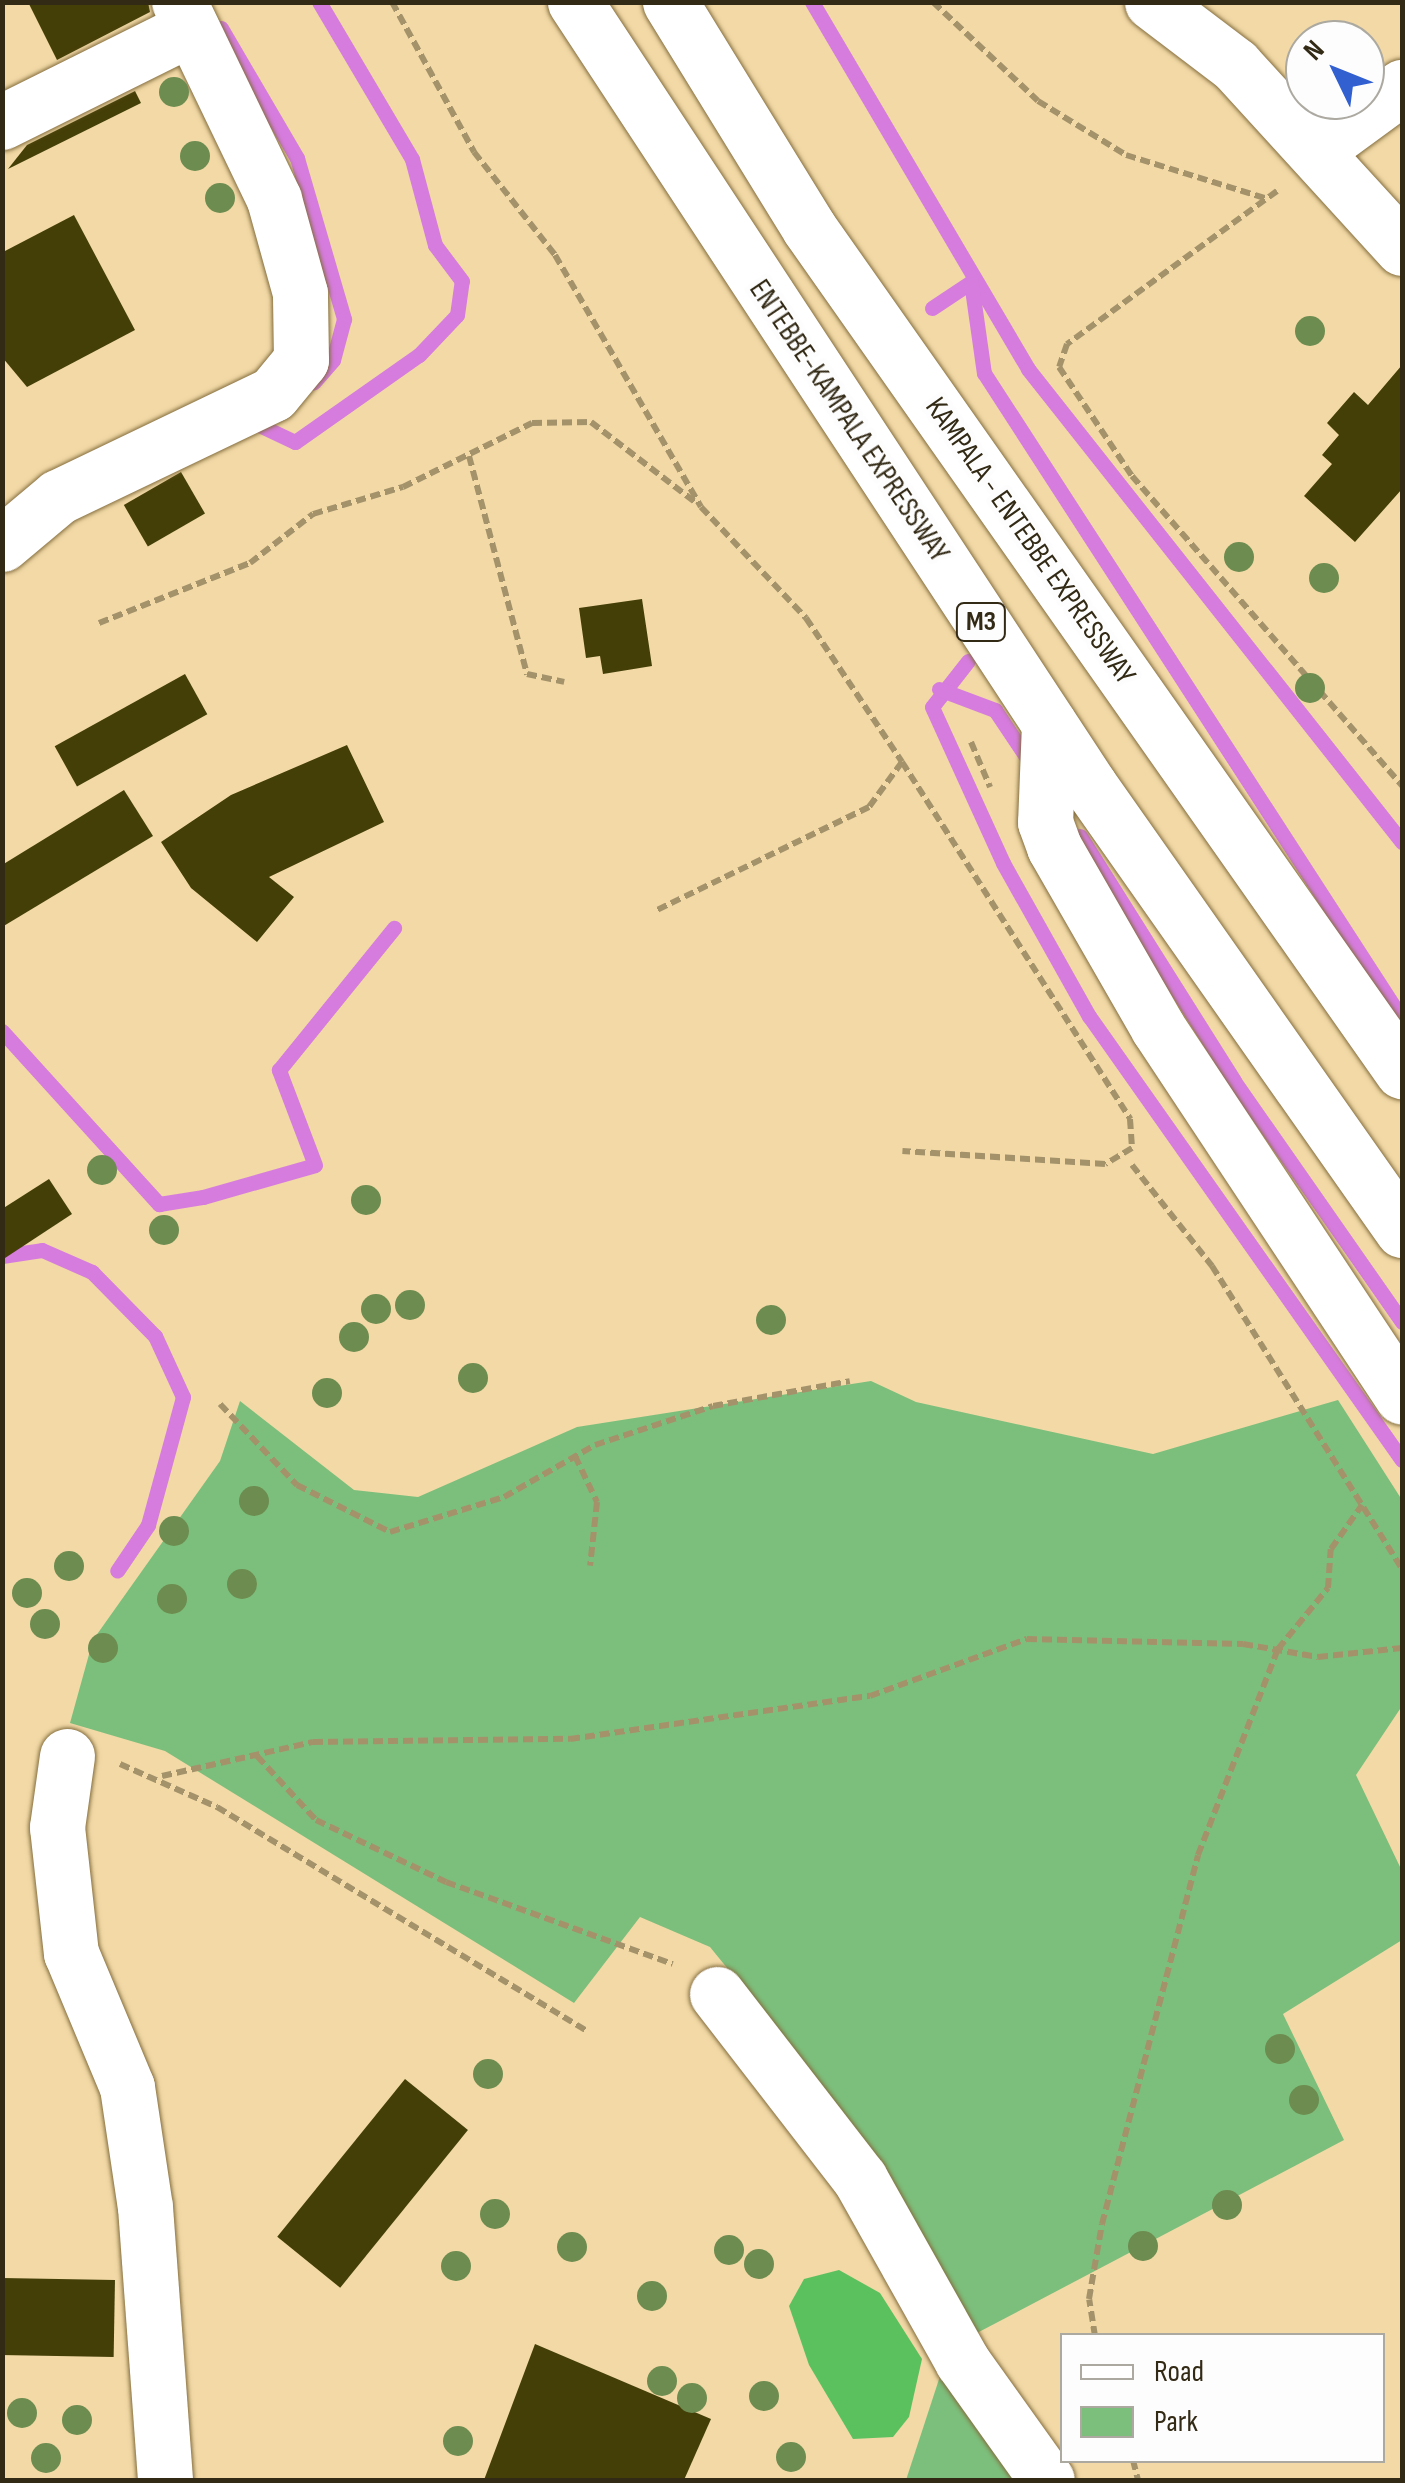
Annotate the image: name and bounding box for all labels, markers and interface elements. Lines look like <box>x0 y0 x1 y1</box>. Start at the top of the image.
north arrow <box>1285 20 1385 120</box>
text: N <box>1297 34 1331 67</box>
street label: ENTEBBE-KAMPALA EXPRESSWAY <box>741 273 957 569</box>
street label: KAMPALA - ENTEBBE EXPRESSWAY <box>917 391 1143 691</box>
road number: M3 <box>954 599 1008 645</box>
legend <box>1060 2333 1385 2463</box>
text: Road <box>1154 2354 1204 2390</box>
text: Park <box>1154 2404 1198 2440</box>

